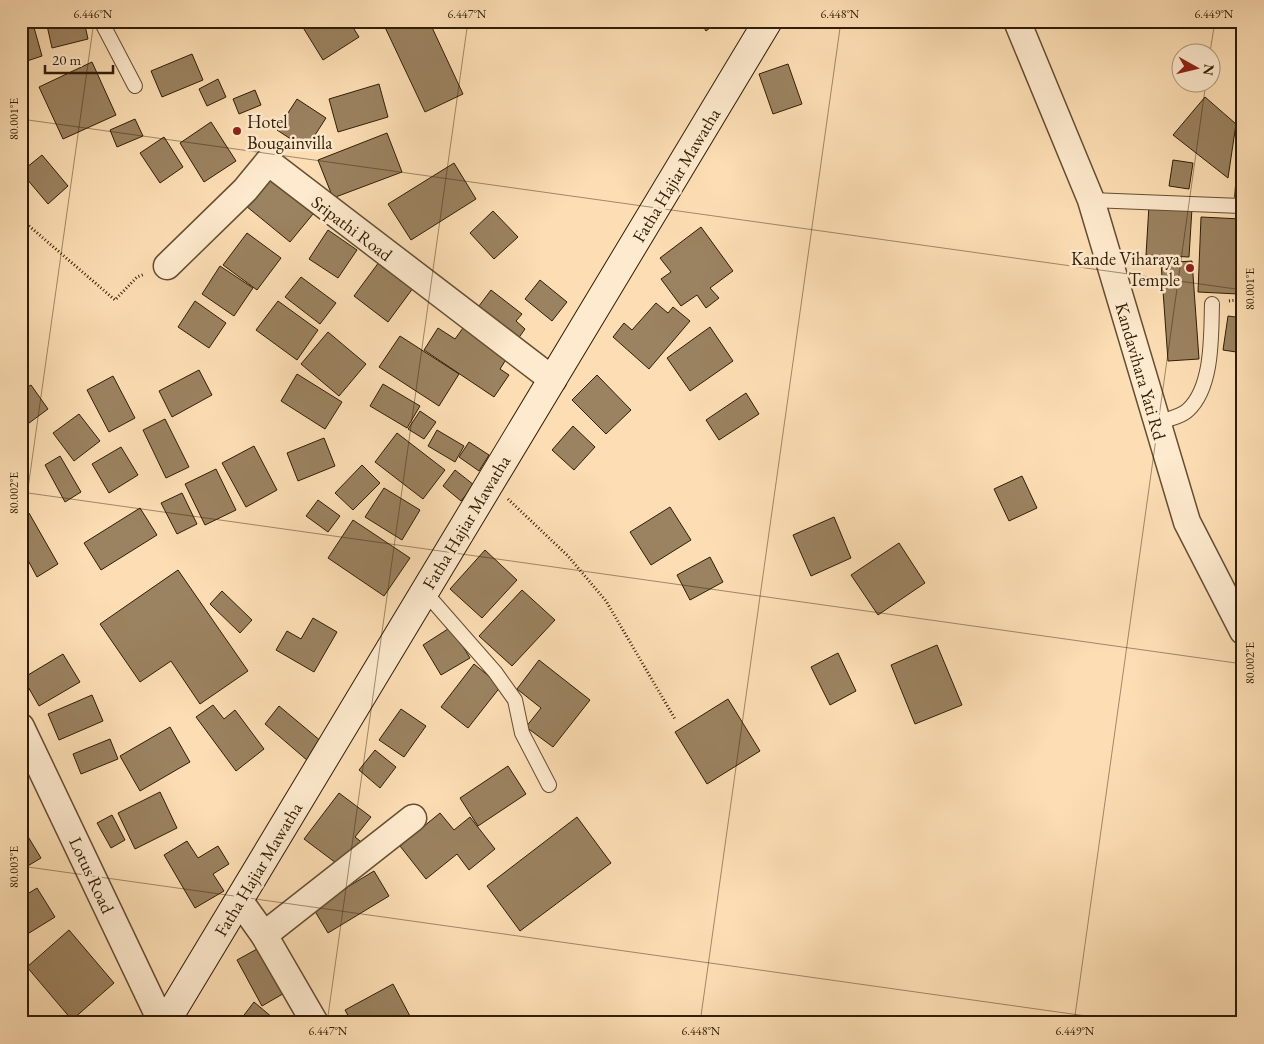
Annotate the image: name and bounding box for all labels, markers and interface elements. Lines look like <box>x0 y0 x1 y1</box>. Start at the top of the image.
text: 6.446°N <box>74 6 113 22</box>
text: 6.447°N <box>448 6 487 22</box>
text: 6.448°N <box>821 6 860 22</box>
text: 6.449°N <box>1195 6 1234 22</box>
scale bar <box>45 42 112 74</box>
north arrow <box>1172 42 1222 92</box>
text: 20 m <box>52 50 81 69</box>
text: N <box>1199 63 1219 77</box>
text: 80.001°E <box>6 98 22 140</box>
street label: Fatha Hajiar Mawatha <box>627 103 726 246</box>
place label: Hotel Bougainvilla <box>247 110 333 154</box>
marker: Hotel Bougainvilla <box>231 125 243 137</box>
street label: Sripathi Road <box>307 190 398 266</box>
place label: Kande Viharaya Temple <box>1071 247 1181 291</box>
marker: Kande Viharaya Temple <box>1184 262 1196 274</box>
text: 80.001°E <box>1242 268 1258 310</box>
street label: Kandavihara Yati Rd <box>1110 300 1172 443</box>
street label: Fatha Hajiar Mawatha <box>417 450 516 593</box>
text: 80.002°E <box>6 472 22 514</box>
text: 80.002°E <box>1242 642 1258 684</box>
street label: Fatha Hajiar Mawatha <box>209 797 308 940</box>
street label: Lotus Road <box>64 833 120 918</box>
text: 80.003°E <box>6 846 22 888</box>
text: 6.447°N <box>309 1023 348 1039</box>
text: 6.448°N <box>682 1023 721 1039</box>
text: 6.449°N <box>1056 1023 1095 1039</box>

